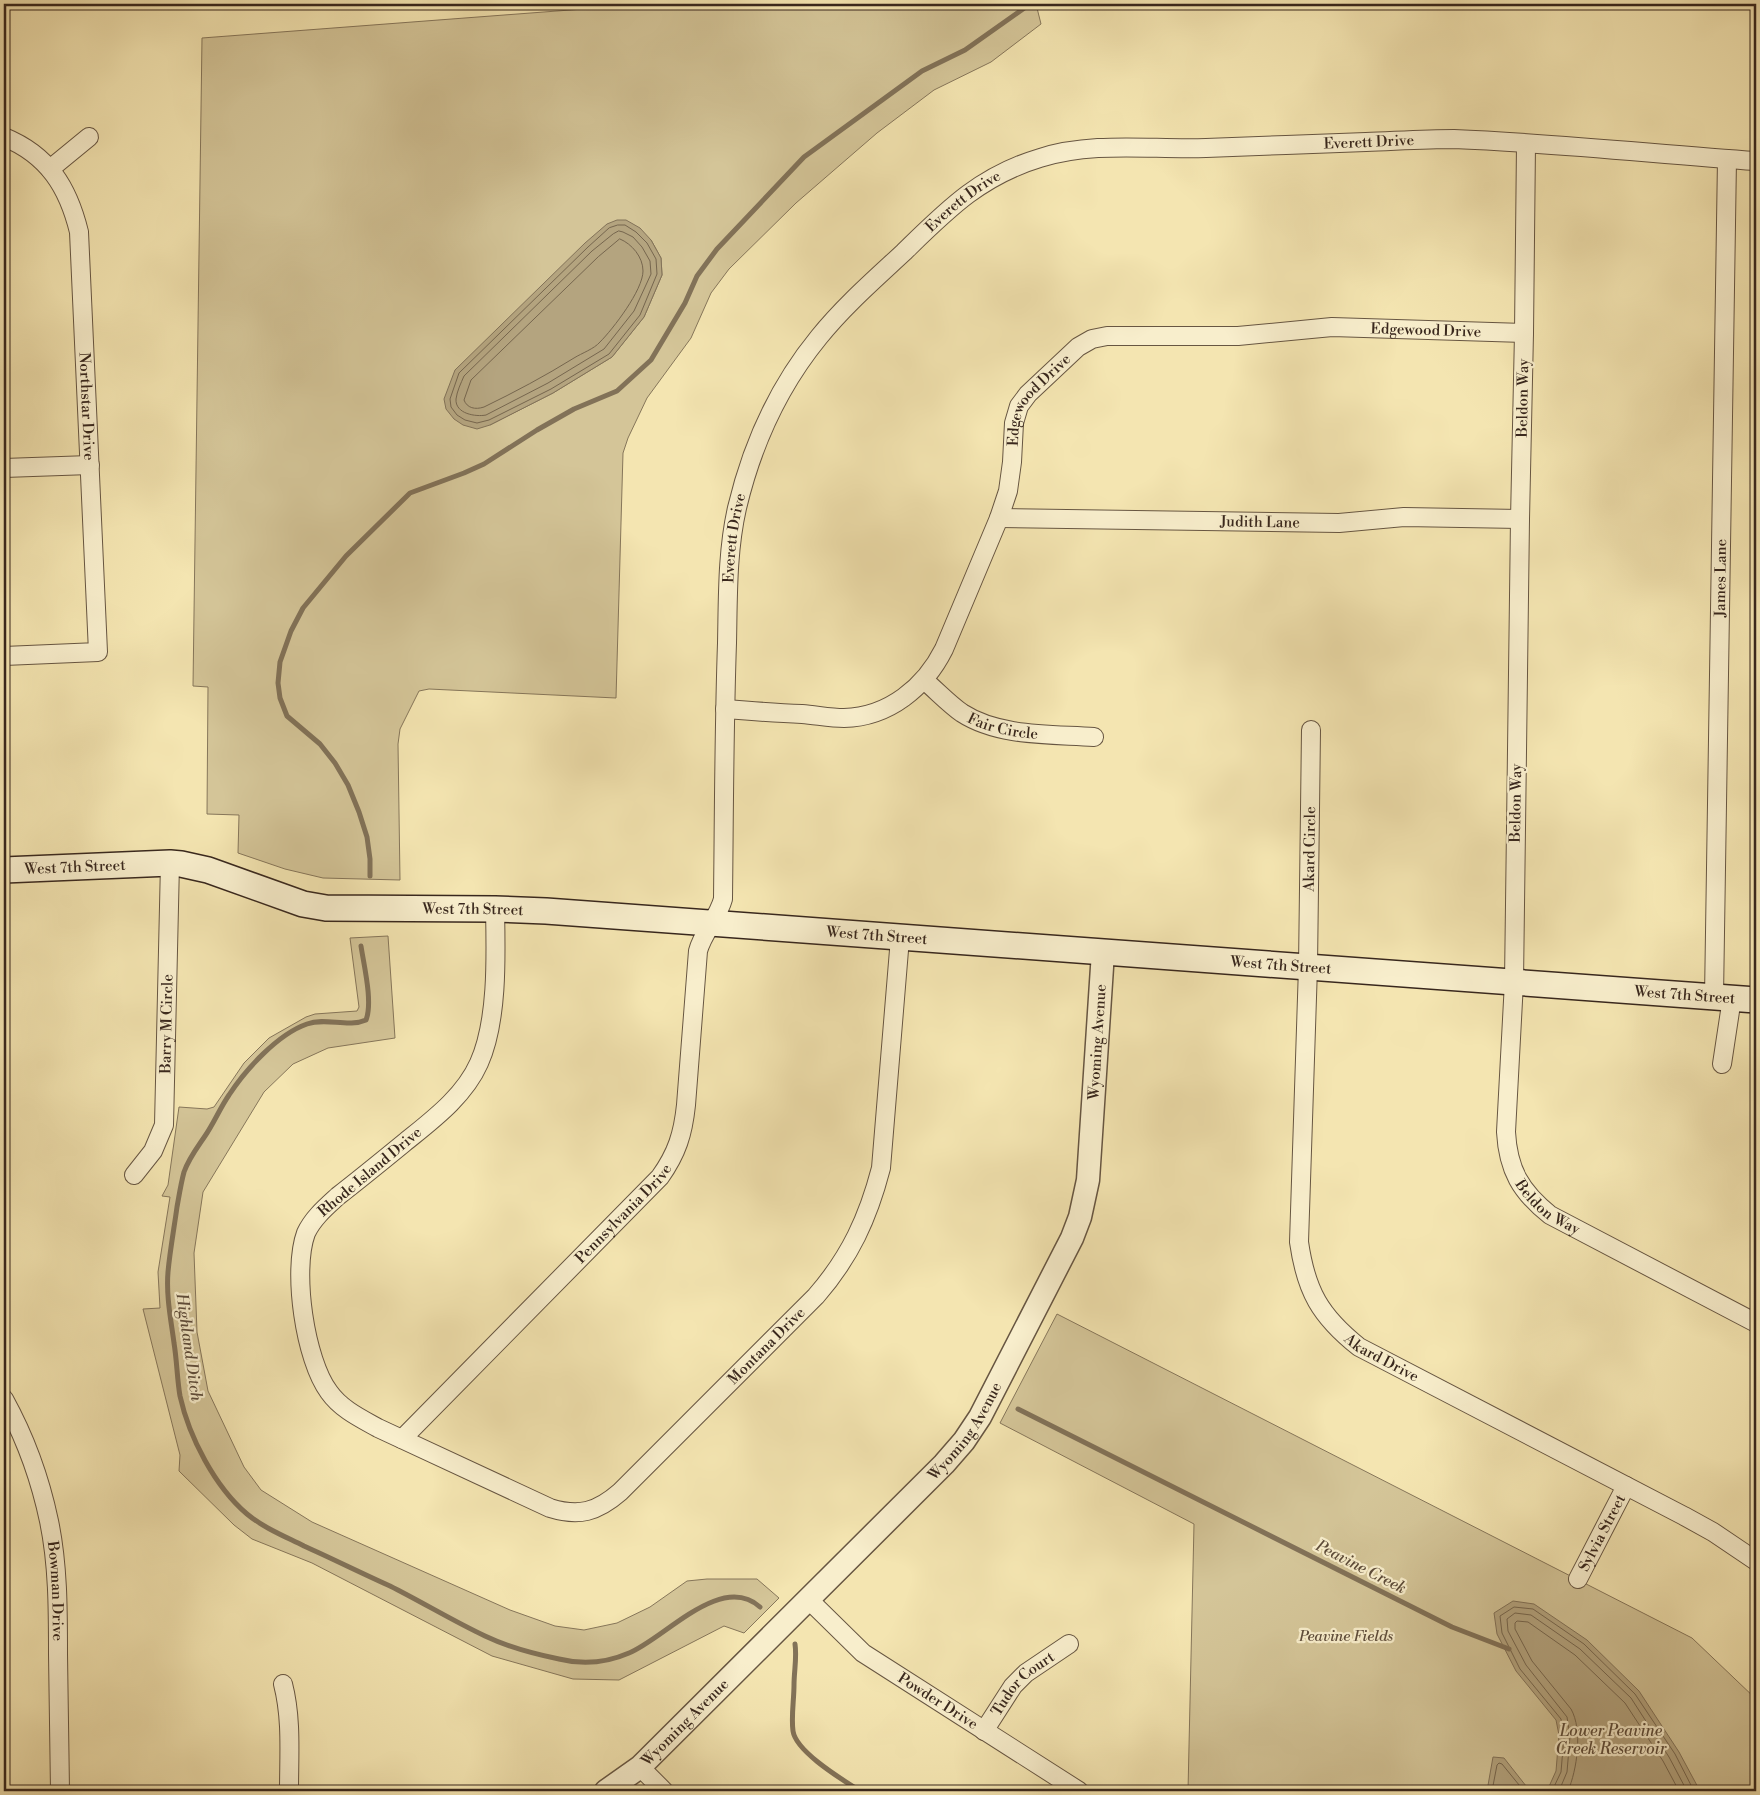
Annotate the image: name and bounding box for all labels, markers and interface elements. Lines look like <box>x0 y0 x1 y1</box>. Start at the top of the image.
street label: Everett Drive <box>1323 130 1414 153</box>
street label: Everett Drive <box>921 166 1004 236</box>
street label: Edgewood Drive <box>1370 319 1482 341</box>
street label: Edgewood Drive <box>1003 349 1074 447</box>
street label: Northstar Drive <box>75 352 99 461</box>
street label: Beldon Way <box>1513 358 1533 439</box>
street label: Everett Drive <box>719 491 750 583</box>
street label: Judith Lane <box>1219 512 1300 532</box>
street label: James Lane <box>1710 539 1731 618</box>
street label: Fair Circle <box>964 708 1039 743</box>
street label: Beldon Way <box>1506 763 1526 844</box>
street label: Akard Circle <box>1300 806 1320 893</box>
street label: West 7th Street <box>23 855 127 879</box>
street label: West 7th Street <box>421 899 525 920</box>
street label: West 7th Street <box>825 922 929 949</box>
street label: West 7th Street <box>1229 952 1333 978</box>
street label: Barry M Circle <box>156 974 177 1075</box>
street label: West 7th Street <box>1633 982 1737 1008</box>
street label: Wyoming Avenue <box>1084 983 1110 1102</box>
street label: Rhode Island Drive <box>314 1123 426 1221</box>
street label: Pennsylvania Drive <box>571 1160 676 1267</box>
street label: Beldon Way <box>1510 1175 1584 1239</box>
water label: Highland Ditch <box>171 1291 206 1402</box>
street label: Montana Drive <box>724 1303 809 1388</box>
street label: Akard Drive <box>1340 1329 1422 1386</box>
street label: Wyoming Avenue <box>923 1379 1006 1485</box>
street label: Sylvia Street <box>1574 1490 1630 1575</box>
water label: Peavine Creek <box>1312 1535 1410 1598</box>
street label: Bowman Drive <box>43 1539 67 1641</box>
park label: Peavine Fields <box>1298 1627 1393 1646</box>
street label: Tudor Court <box>987 1647 1058 1719</box>
street label: Powder Drive <box>894 1668 982 1734</box>
street label: Wyoming Avenue <box>636 1675 733 1771</box>
water label: Lower Peavine Creek Reservoir <box>1555 1721 1668 1759</box>

